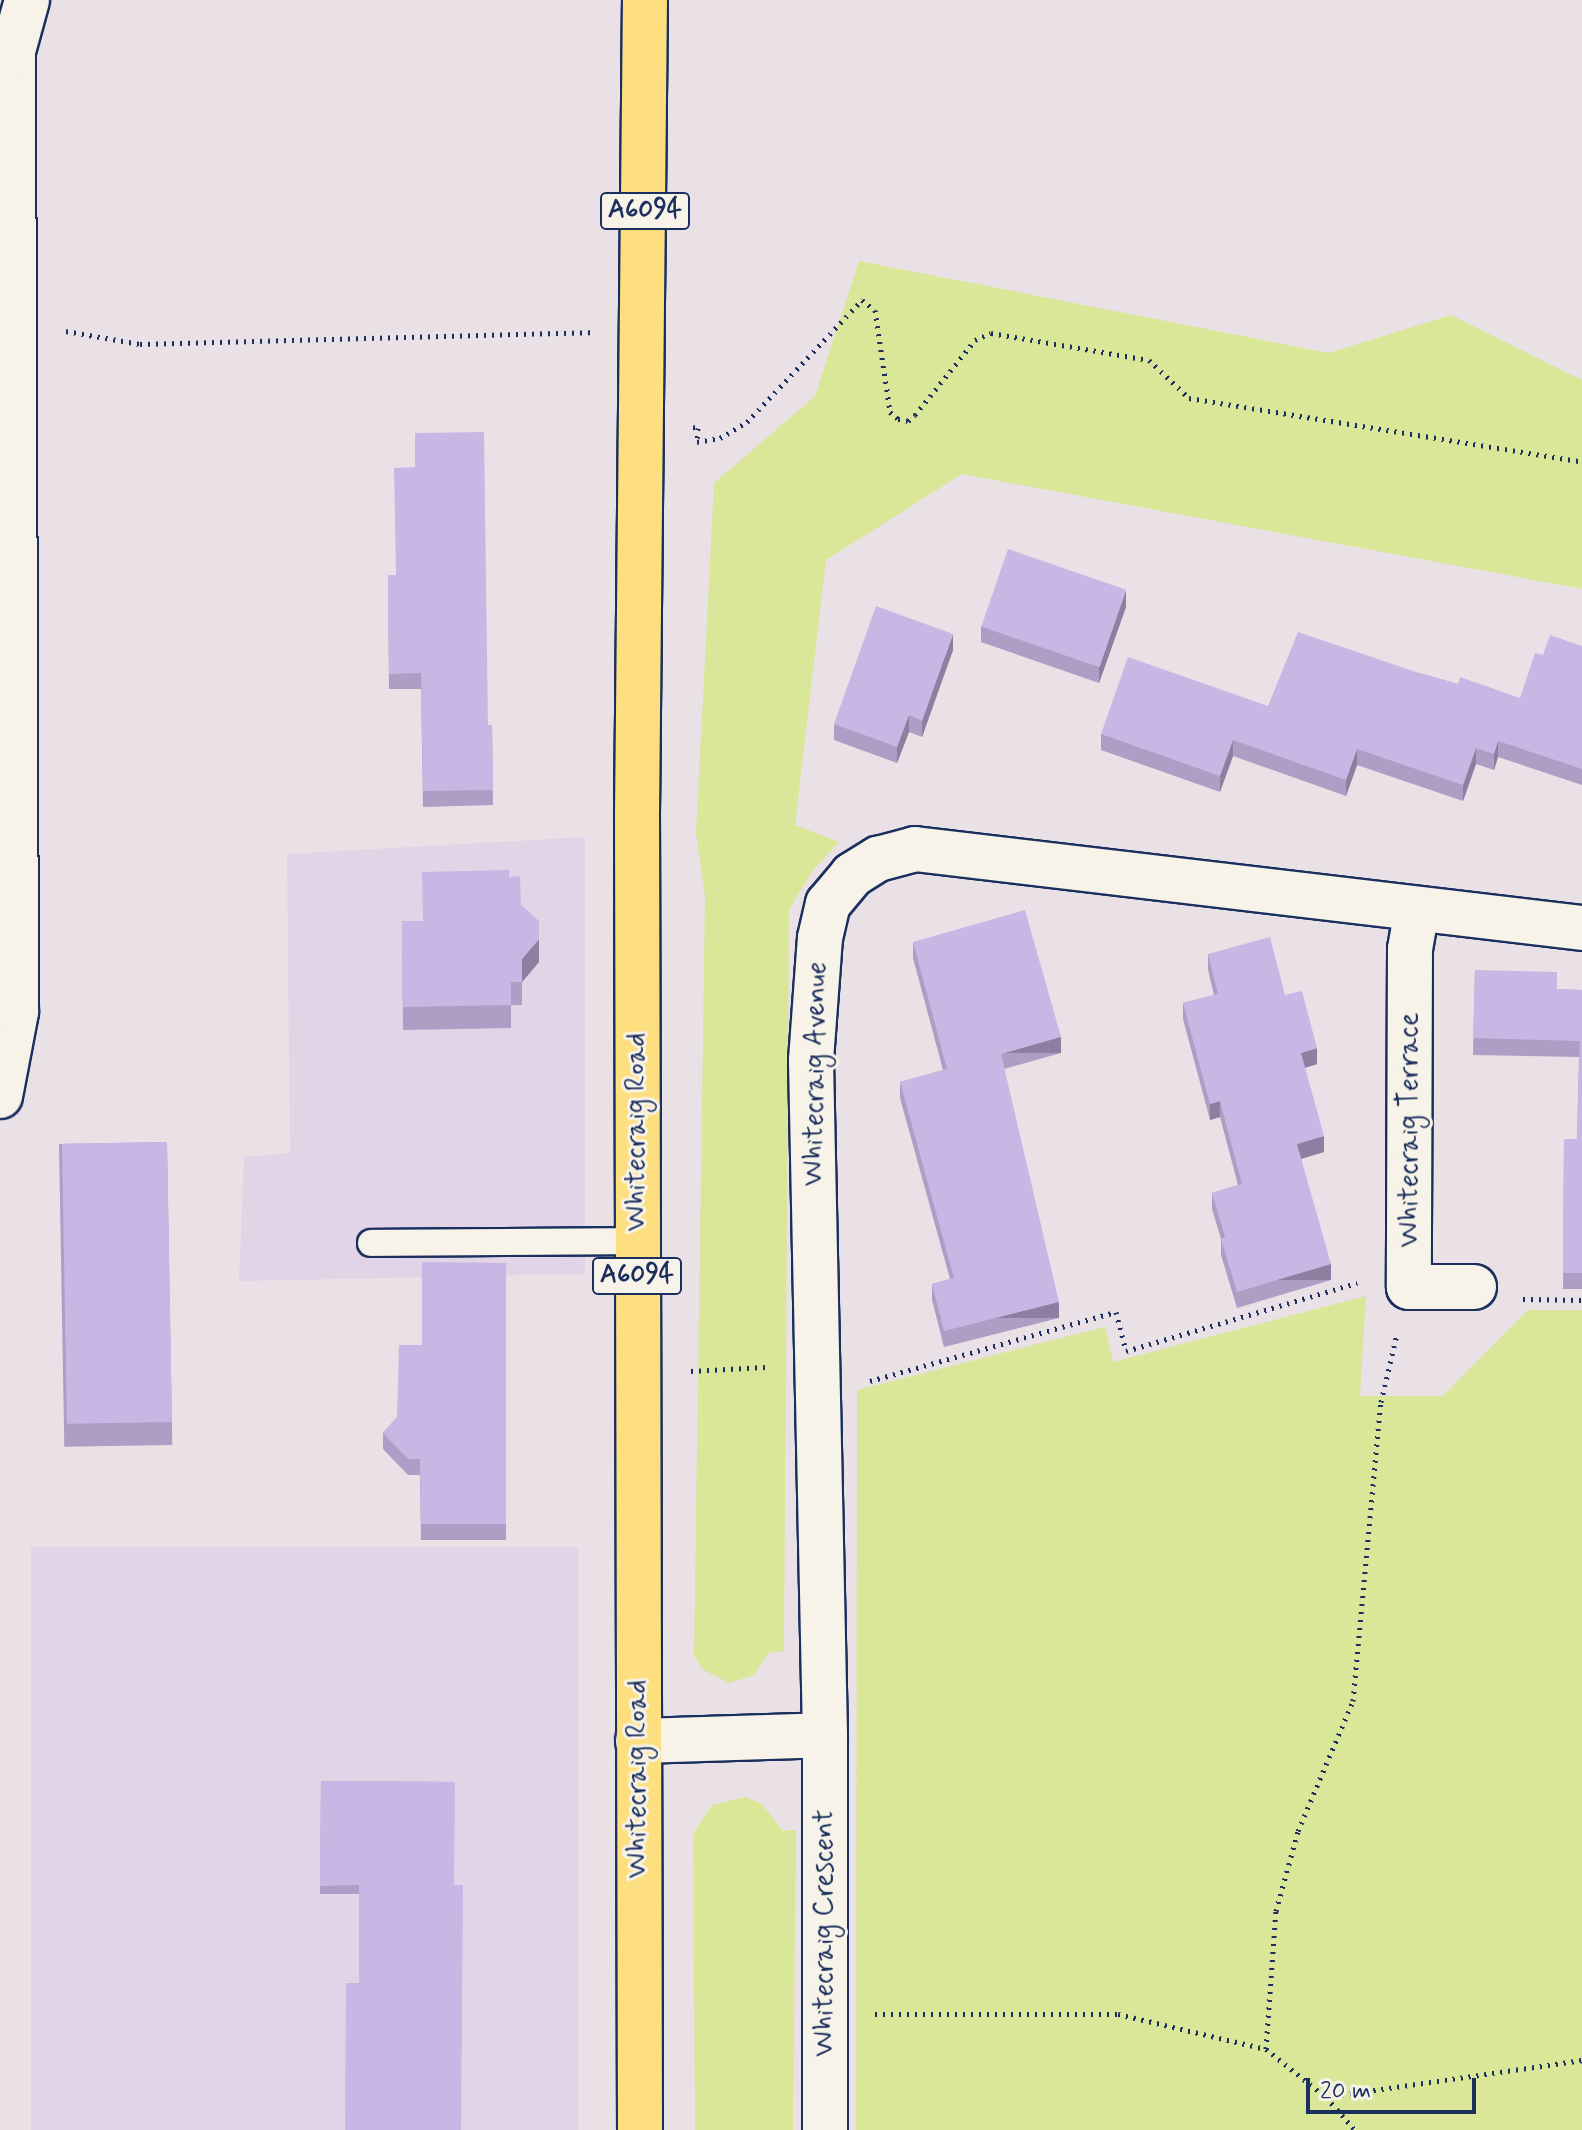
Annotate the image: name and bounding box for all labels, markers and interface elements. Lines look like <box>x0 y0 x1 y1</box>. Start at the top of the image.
road number: A6094 <box>599 189 691 233</box>
street label: Whitecraig Avenue <box>797 960 835 1188</box>
street label: Whitecraig Terrace <box>1393 1016 1427 1244</box>
street label: Whitecraig Road <box>620 1034 654 1230</box>
road number: A6094 <box>591 1254 683 1298</box>
street label: Whitecraig Road <box>621 1681 655 1877</box>
street label: Whitecraig Crescent <box>808 1809 842 2057</box>
scale bar <box>1310 2062 1480 2112</box>
text: 20 m <box>1320 2076 1371 2107</box>

